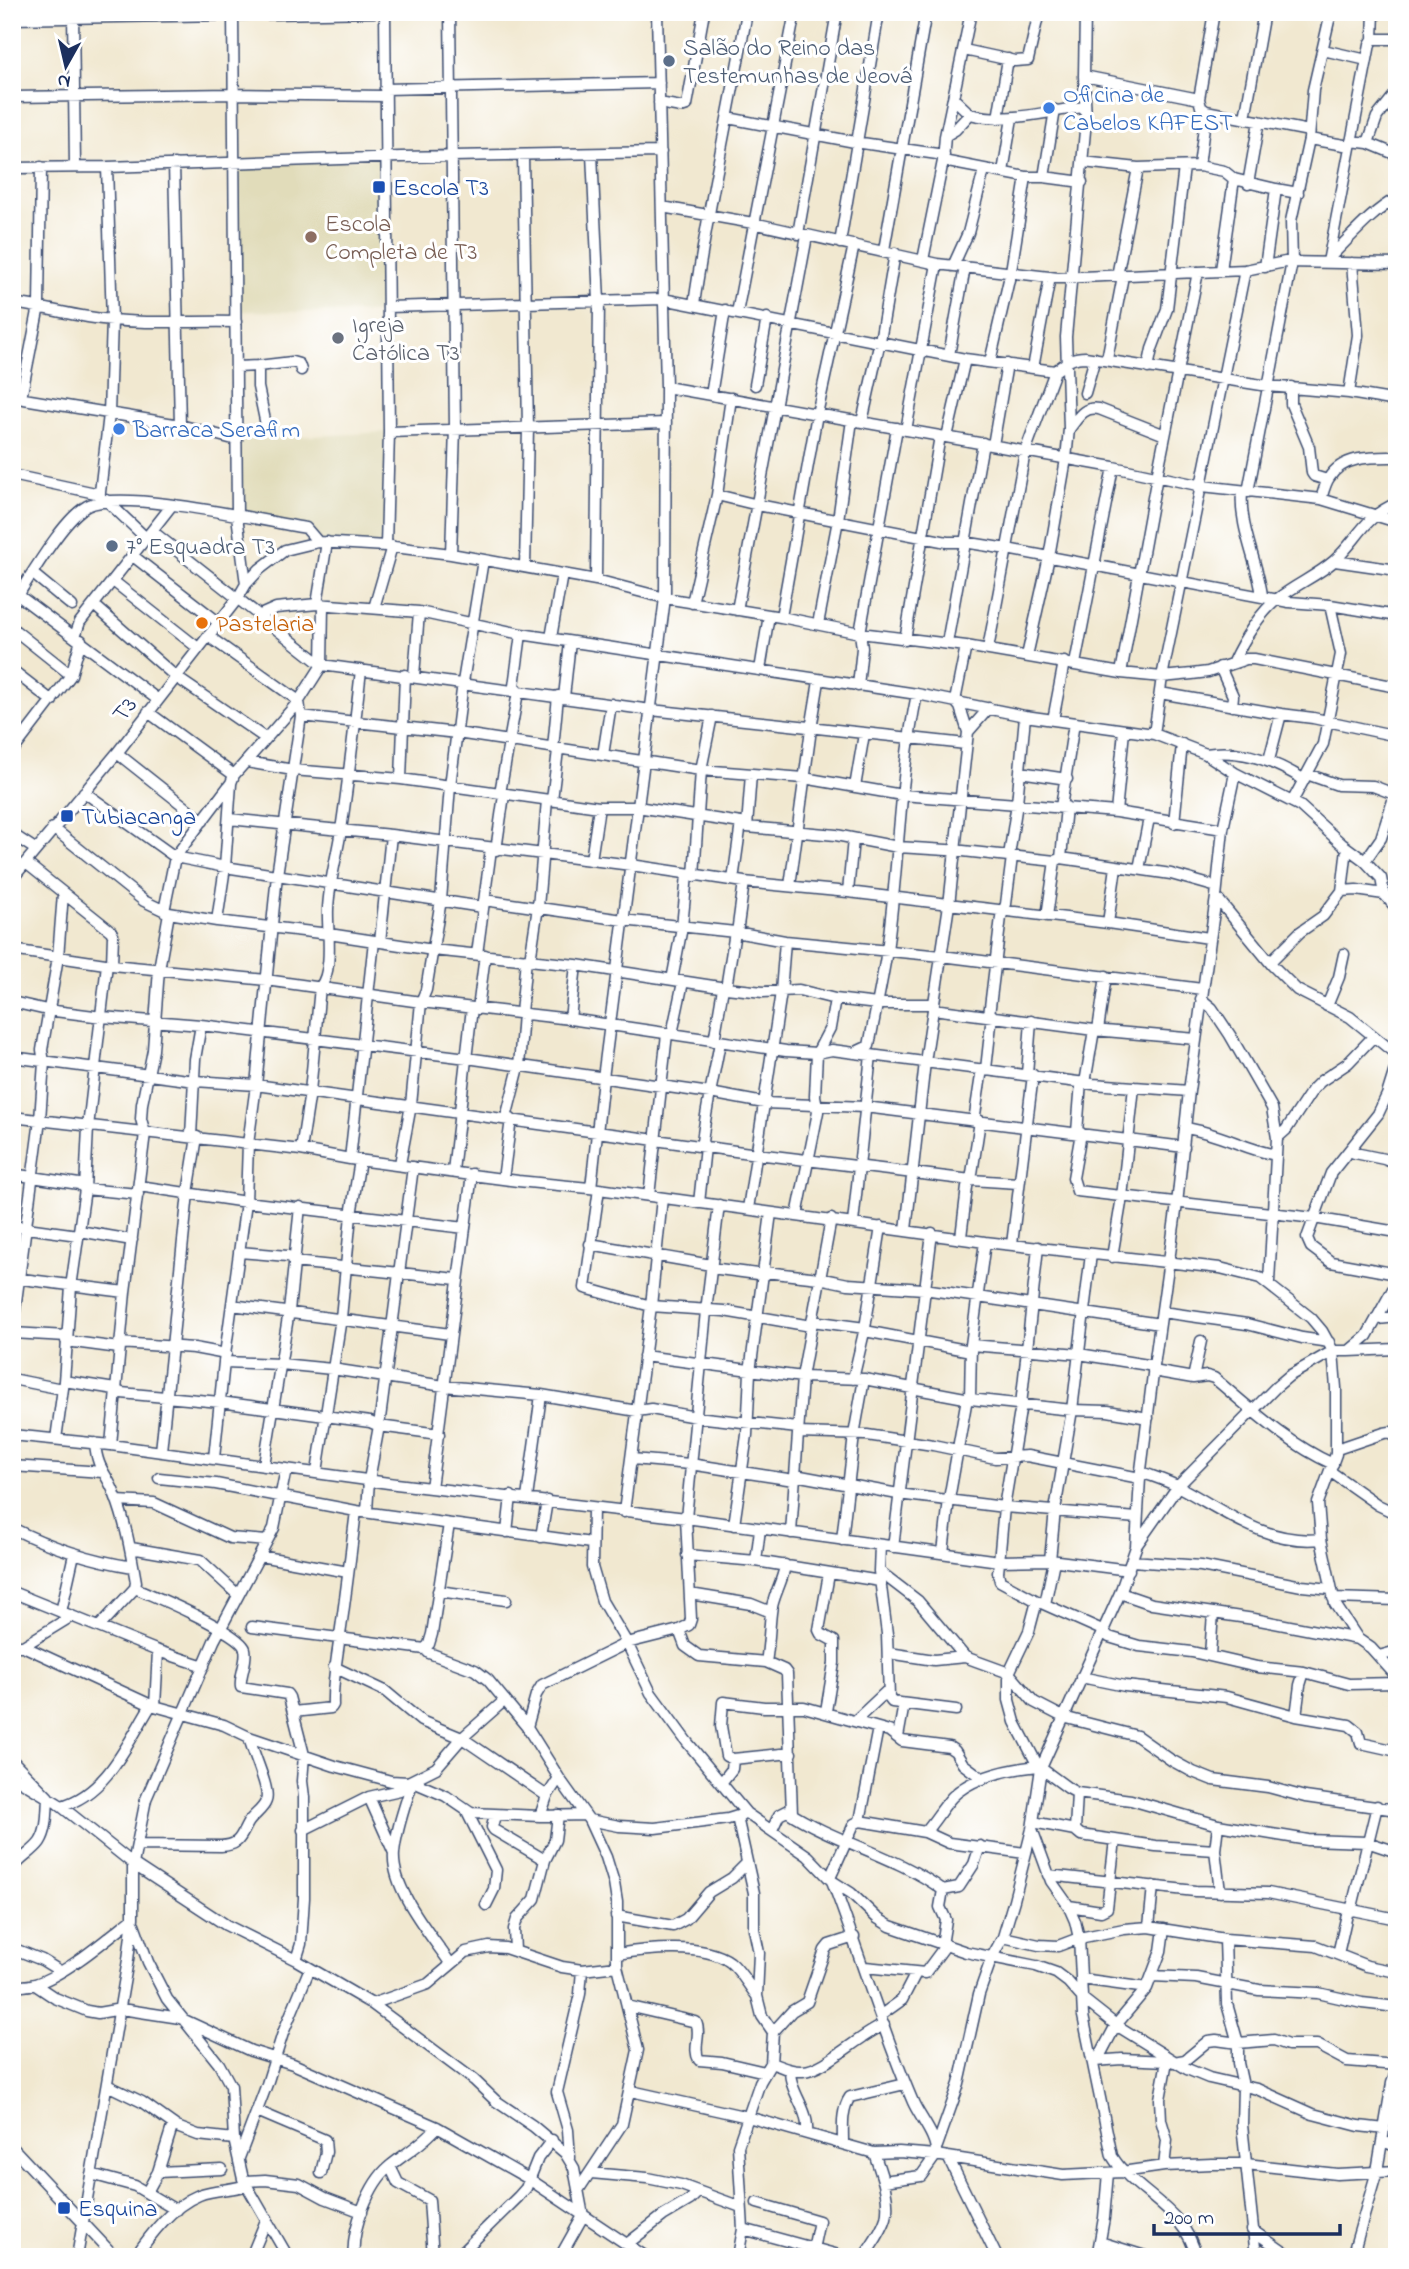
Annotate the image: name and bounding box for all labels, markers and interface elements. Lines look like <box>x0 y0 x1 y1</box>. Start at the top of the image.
north arrow <box>32 32 102 102</box>
place label: Salão do Reino das Testemunhas de Jeová <box>683 32 912 95</box>
marker: Salão do Reino das Testemunhas de Jeová <box>661 53 677 69</box>
text: N <box>56 66 72 95</box>
place label: Oficina de Cabelos KAFEST <box>1063 79 1233 142</box>
marker: Oficina de Cabelos KAFEST <box>1041 100 1057 116</box>
place label: Escola T3 <box>393 172 489 207</box>
marker: Escola T3 <box>371 179 387 195</box>
place label: Escola Completa de T3 <box>325 208 477 271</box>
marker: Escola Completa de T3 <box>303 229 319 245</box>
place label: Igreja Católica T3 <box>352 309 460 372</box>
marker: Igreja Católica T3 <box>330 330 346 346</box>
place label: Barraca Serafim <box>132 414 300 449</box>
marker: Barraca Serafim <box>111 421 127 437</box>
place label: 7° Esquadra T3 <box>126 531 275 566</box>
marker: 7° Esquadra T3 <box>104 538 120 554</box>
place label: Pastelaria <box>216 608 314 643</box>
marker: Pastelaria <box>194 615 210 631</box>
street label: T3 <box>105 691 147 730</box>
place label: Tubiacanga <box>81 801 196 836</box>
marker: Tubiacanga <box>59 808 75 824</box>
scale bar <box>1154 2192 1339 2236</box>
place label: Esquina <box>78 2193 158 2228</box>
marker: Esquina <box>56 2200 72 2216</box>
text: 200 m <box>1164 2204 1214 2234</box>

